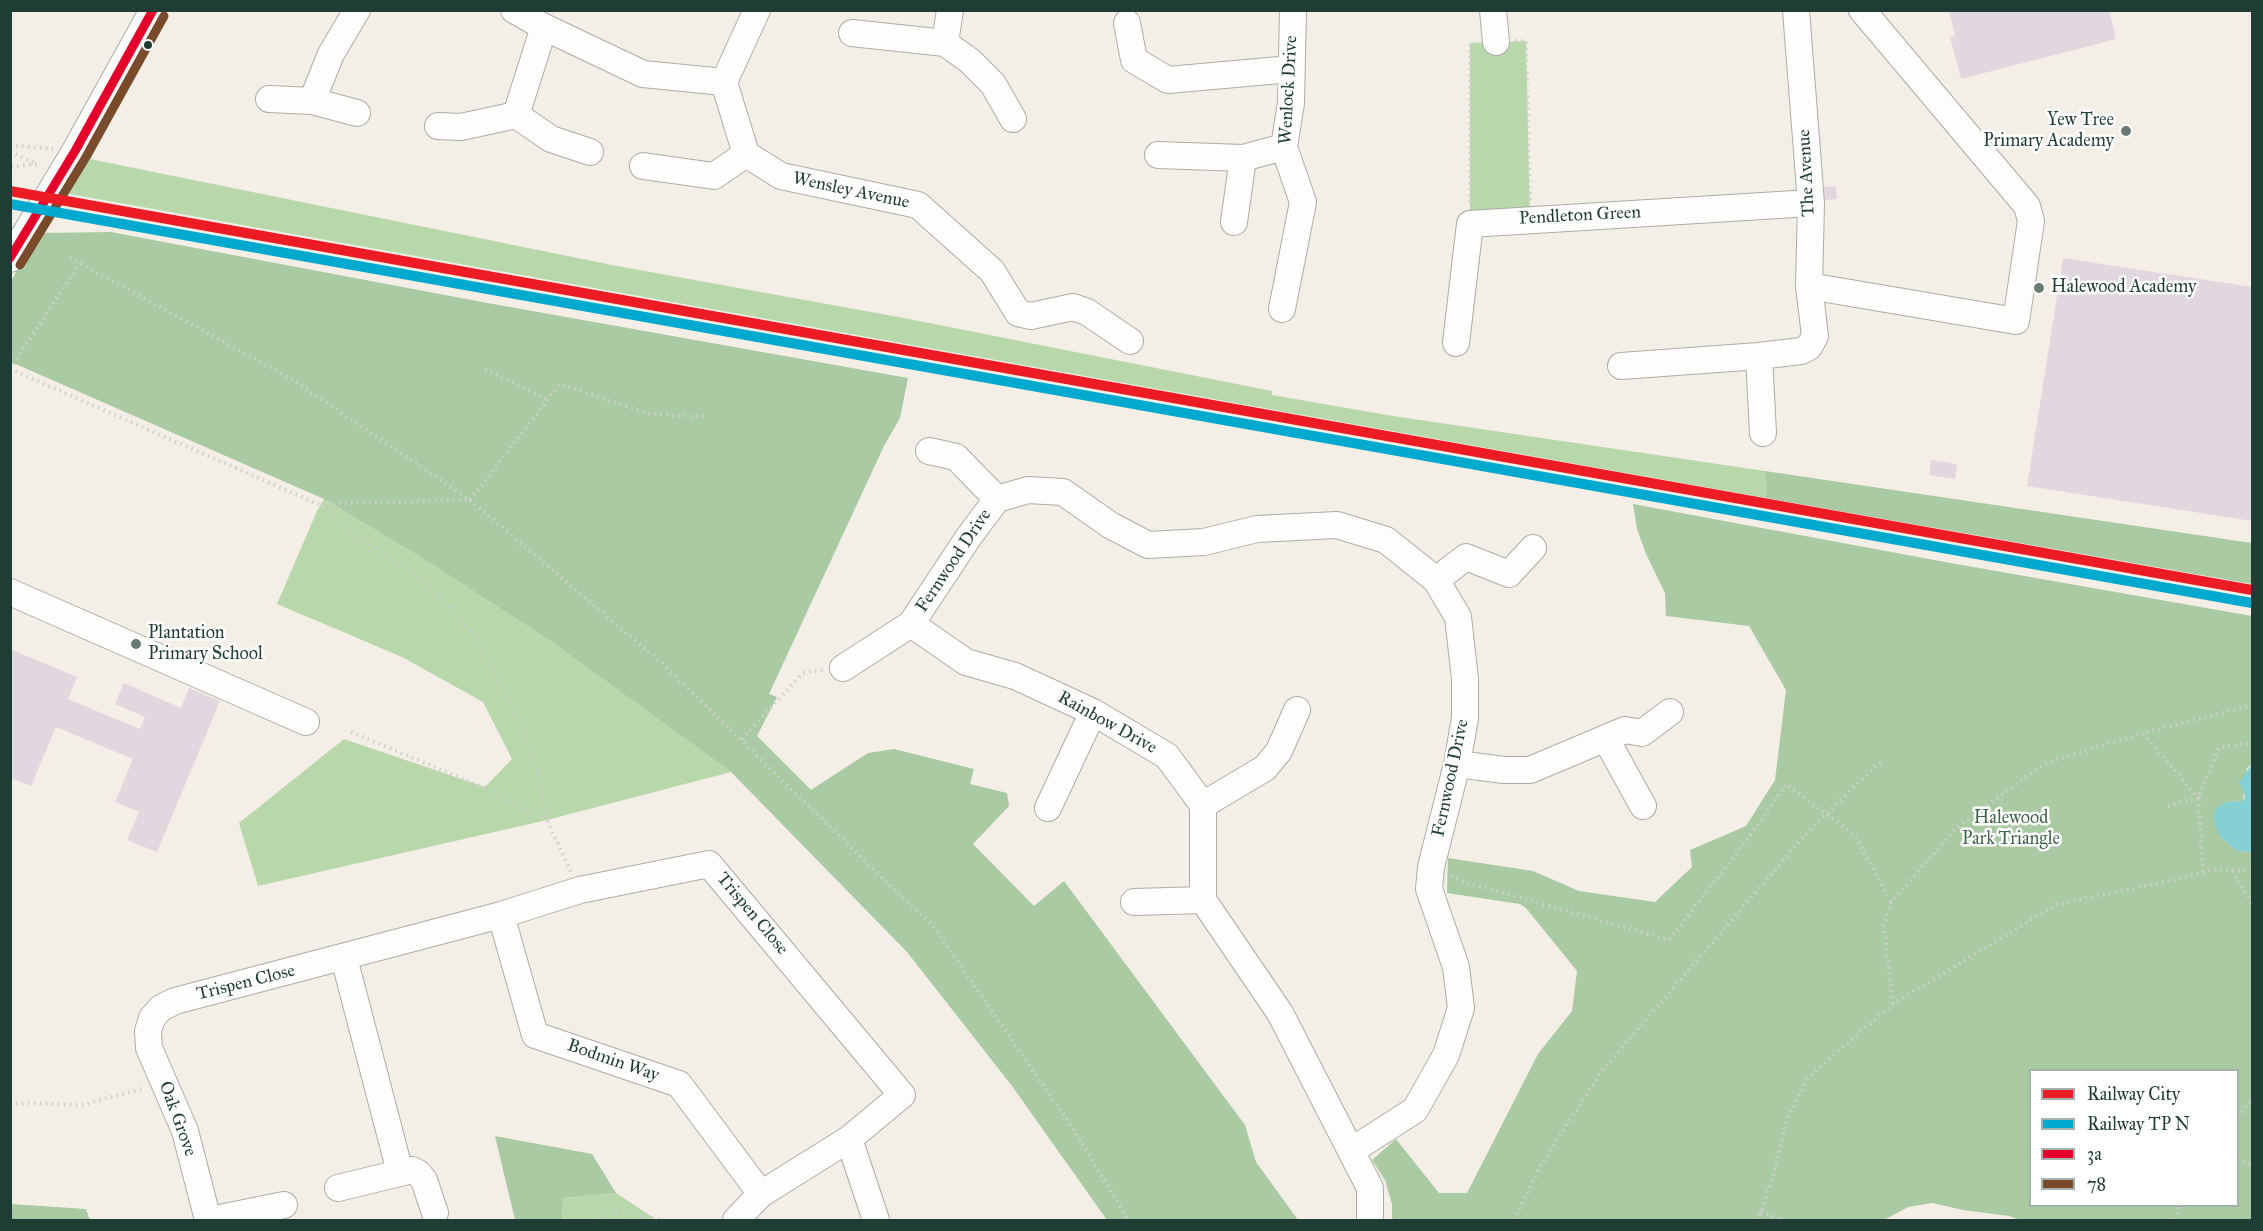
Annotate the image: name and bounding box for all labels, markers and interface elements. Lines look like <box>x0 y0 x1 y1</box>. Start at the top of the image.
street label: Wenlock Drive <box>1275 35 1303 145</box>
unlabelled marker <box>142 39 154 51</box>
place label: Yew Tree Primary Academy <box>1983 110 2114 152</box>
marker: Yew Tree Primary Academy <box>2119 124 2133 138</box>
street label: The Avenue <box>1794 129 1820 217</box>
street label: Wensley Avenue <box>791 168 911 214</box>
street label: Pendleton Green <box>1518 202 1642 230</box>
place label: Halewood Academy <box>2051 277 2196 299</box>
marker: Halewood Academy <box>2032 281 2046 295</box>
street label: Fernwood Drive <box>912 505 996 617</box>
place label: Plantation Primary School <box>148 623 263 666</box>
marker: Plantation Primary School <box>129 637 143 651</box>
street label: Rainbow Drive <box>1054 687 1160 759</box>
street label: Fernwood Drive <box>1428 717 1474 839</box>
park label: Halewood Park Triangle <box>1962 808 2060 850</box>
street label: Trispen Close <box>711 869 793 959</box>
street label: Trispen Close <box>195 960 297 1006</box>
street label: Bodmin Way <box>564 1035 662 1087</box>
legend <box>2029 1069 2239 1207</box>
street label: Oak Grove <box>153 1078 201 1160</box>
text: Railway City <box>2087 1083 2180 1105</box>
text: Railway TP N <box>2087 1113 2190 1135</box>
text: 3a <box>2087 1143 2102 1165</box>
text: 78 <box>2087 1173 2106 1195</box>

